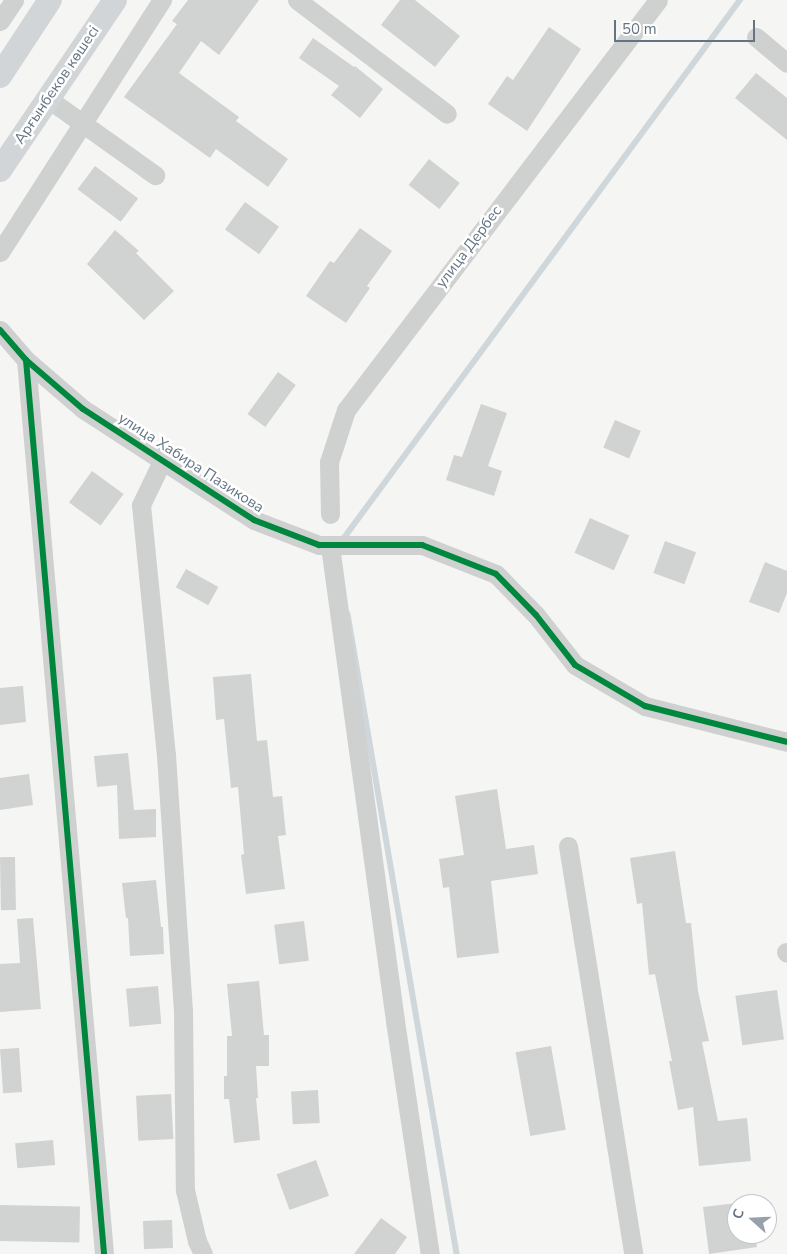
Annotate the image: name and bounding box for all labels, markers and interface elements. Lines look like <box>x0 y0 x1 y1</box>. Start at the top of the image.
scale bar <box>617 10 758 42</box>
text: 50 m <box>622 19 657 39</box>
street label: Арғынбеков көшесі <box>11 22 103 148</box>
street label: улица Дербес <box>432 202 506 292</box>
street label: улица Хабира Пазикова <box>115 409 267 517</box>
north arrow <box>727 1194 777 1244</box>
text: С <box>728 1206 749 1222</box>

